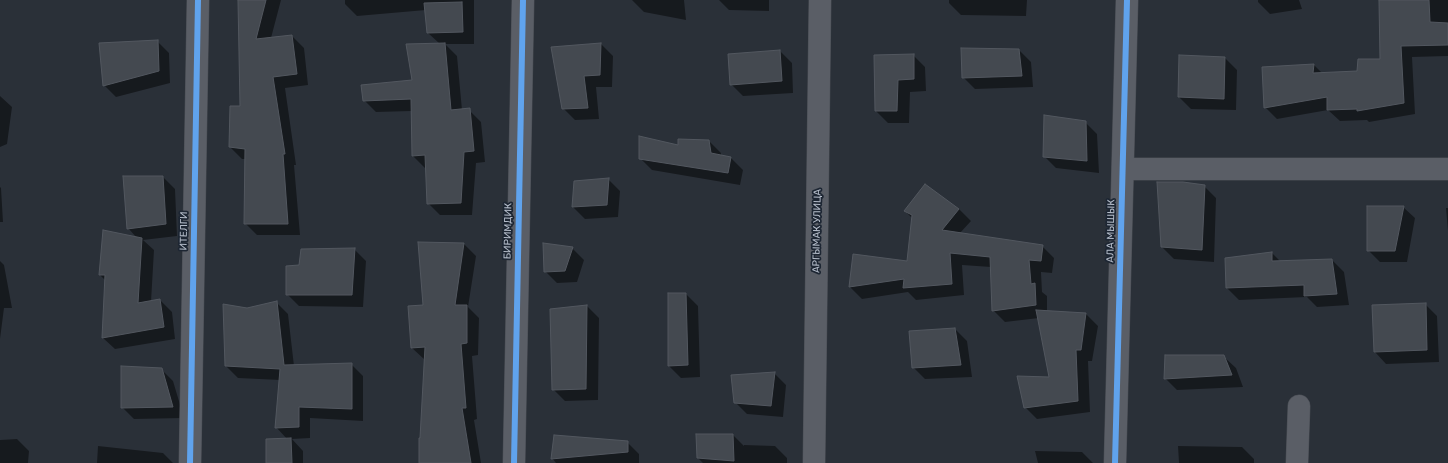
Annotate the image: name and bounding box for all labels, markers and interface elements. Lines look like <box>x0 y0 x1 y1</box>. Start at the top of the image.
street label: АРГЫМАК УЛИЦА <box>810 189 824 273</box>
street label: АЛА МЫШЫК <box>1104 199 1118 263</box>
street label: БИРИМДИК <box>502 203 514 259</box>
street label: ИТЕЛГИ <box>178 211 190 251</box>

